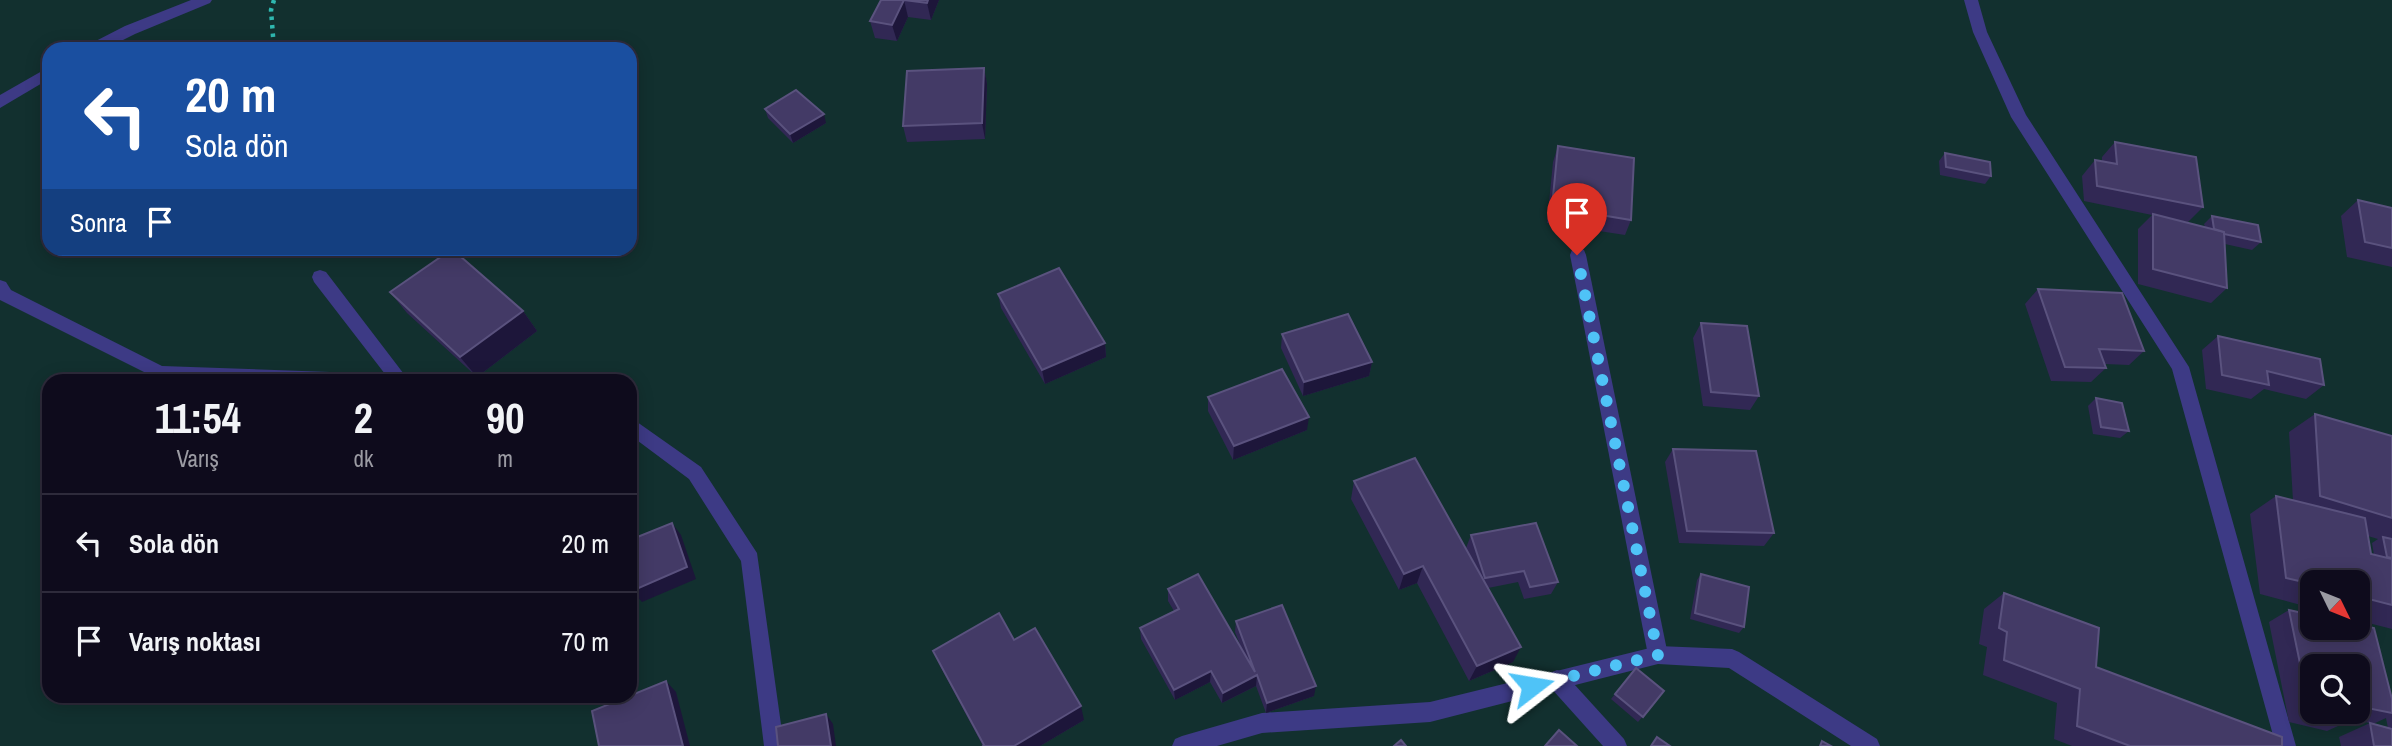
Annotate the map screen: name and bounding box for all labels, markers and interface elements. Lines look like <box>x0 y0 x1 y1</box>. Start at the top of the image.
text: 20 m <box>185 61 277 127</box>
icon: left <box>70 70 161 161</box>
text: Sola dön <box>185 124 289 167</box>
pin <box>1547 183 1607 255</box>
icon: arrive <box>1558 194 1596 232</box>
icon: arrive <box>141 203 179 241</box>
text: Sonra <box>70 205 127 240</box>
text: 11:54 <box>155 390 241 446</box>
text: 2 <box>354 390 373 446</box>
text: 90 <box>486 390 524 446</box>
text: Varış <box>176 443 219 474</box>
text: dk <box>353 443 373 474</box>
text: m <box>497 443 513 474</box>
icon: left <box>70 524 108 562</box>
text: Sola dön <box>129 526 219 561</box>
text: 20 m <box>562 526 609 561</box>
north arrow <box>2300 570 2370 640</box>
map controls <box>2300 570 2370 724</box>
icon: arrive <box>70 622 108 660</box>
text: Varış noktası <box>129 624 261 659</box>
text: 70 m <box>562 624 609 659</box>
position arrow <box>1495 649 1569 723</box>
button: search <box>2300 654 2370 724</box>

